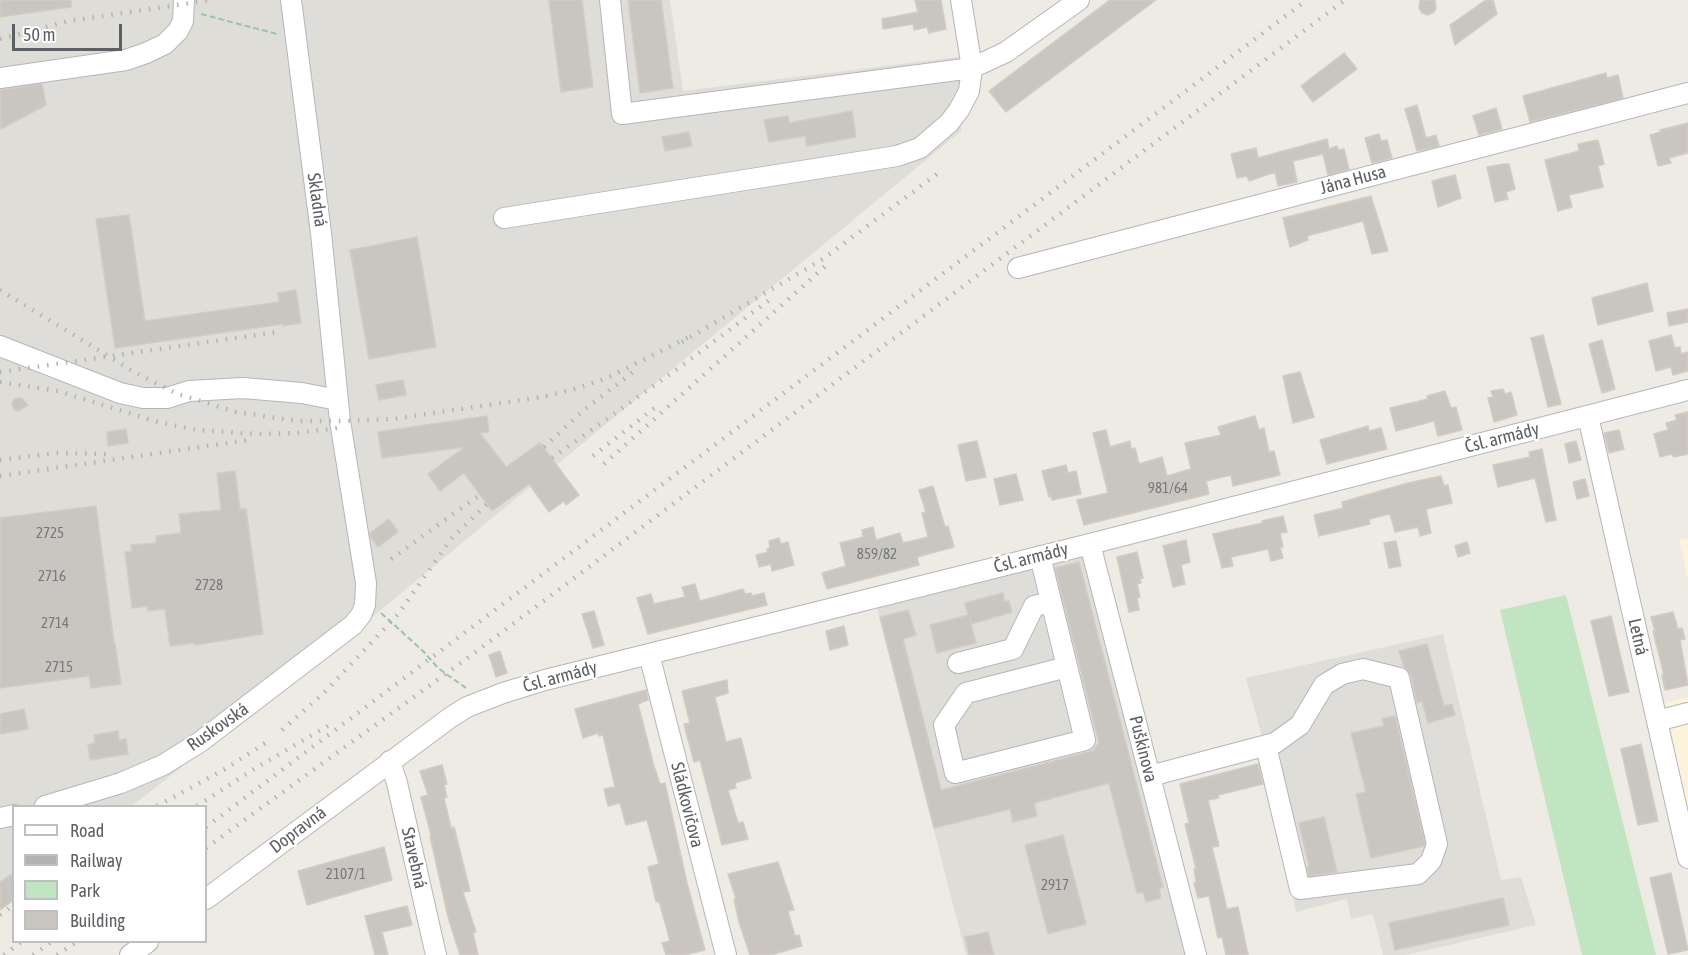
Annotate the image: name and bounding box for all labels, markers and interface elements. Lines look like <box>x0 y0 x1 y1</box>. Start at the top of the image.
scale bar <box>15 12 124 50</box>
text: 50 m <box>23 24 55 45</box>
street label: Jána Husa <box>1318 161 1388 199</box>
street label: Skladná <box>303 172 331 228</box>
street label: Čsl. armády <box>1463 418 1541 458</box>
house number: 981/64 <box>1148 479 1188 497</box>
house number: 2725 <box>36 524 64 542</box>
street label: Čsl. armády <box>992 538 1070 578</box>
house number: 859/82 <box>857 545 897 563</box>
house number: 2716 <box>38 567 66 585</box>
house number: 2728 <box>195 576 223 594</box>
house number: 2714 <box>41 614 69 632</box>
street label: Letná <box>1623 616 1653 658</box>
street label: Čsl. armády <box>521 657 599 697</box>
house number: 2715 <box>45 658 73 676</box>
street label: Ruskovská <box>183 698 253 756</box>
street label: Puškinova <box>1124 713 1162 785</box>
street label: Sládkovičova <box>666 760 708 850</box>
street label: Dopravná <box>266 802 330 858</box>
legend <box>12 805 207 943</box>
text: Road <box>70 820 104 841</box>
street label: Stavebná <box>396 825 432 891</box>
text: Railway <box>70 850 122 871</box>
house number: 2107/1 <box>326 865 366 883</box>
house number: 2917 <box>1041 876 1069 894</box>
text: Park <box>70 880 100 901</box>
text: Building <box>70 910 125 931</box>

